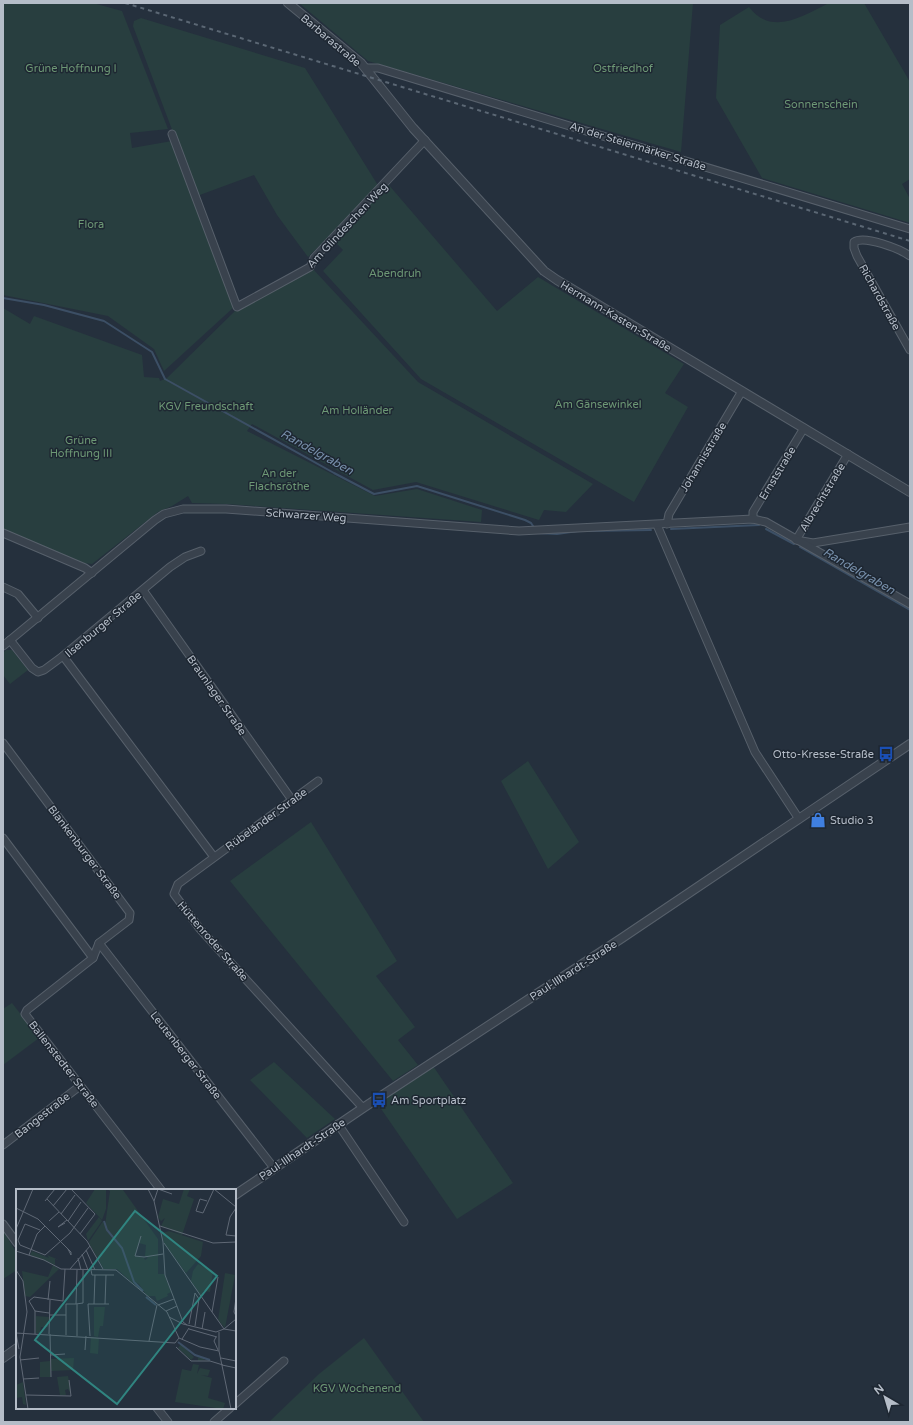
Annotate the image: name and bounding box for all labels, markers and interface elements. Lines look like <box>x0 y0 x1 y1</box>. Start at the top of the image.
street label: Barbarastraße <box>298 12 363 69</box>
park label: Grüne Hoffnung I <box>25 62 117 75</box>
park label: Ostfriedhof <box>593 62 654 75</box>
park label: Sonnenschein <box>784 98 858 111</box>
street label: An der Steiermärker Straße <box>568 120 708 173</box>
street label: Am Glindeschen Weg <box>304 180 390 271</box>
park label: Flora <box>78 218 104 231</box>
street label: Richardstraße <box>856 262 903 332</box>
park label: Abendruh <box>369 267 421 280</box>
street label: Hermann-Kasten-Straße <box>558 278 673 355</box>
park label: Am Gänsewinkel <box>555 398 641 411</box>
park label: KGV Freundschaft <box>158 400 254 413</box>
park label: Am Holländer <box>321 404 394 417</box>
street label: Johannisstraße <box>678 420 729 494</box>
water label: Randelgraben <box>278 426 356 478</box>
park label: Grüne Hoffnung III <box>50 434 112 460</box>
street label: Ernststraße <box>756 444 798 502</box>
street label: Albrechtstraße <box>797 461 848 534</box>
park label: An der Flachsröthe <box>248 467 310 493</box>
street label: Schwarzer Weg <box>265 506 347 525</box>
water label: Randelgraben <box>821 545 898 598</box>
street label: Ilsenburger Straße <box>62 589 144 660</box>
street label: Braunlager Straße <box>184 653 249 738</box>
bus stop icon: Otto-Kresse-Straße <box>877 745 895 763</box>
place label: Otto-Kresse-Straße <box>773 748 874 761</box>
street label: Rübeländer Straße <box>223 785 310 853</box>
street label: Blankenburger Straße <box>45 803 124 902</box>
shop icon: Studio 3 <box>809 811 827 829</box>
place label: Studio 3 <box>830 814 874 827</box>
street label: Hüttenroder Straße <box>175 899 251 984</box>
street label: Paul-Illhardt-Straße <box>527 937 619 1003</box>
street label: Leutenberger Straße <box>147 1009 224 1102</box>
street label: Ballenstedter Straße <box>26 1018 101 1110</box>
street label: Bangestraße <box>12 1090 72 1141</box>
bus stop icon: Am Sportplatz <box>370 1091 388 1109</box>
place label: Am Sportplatz <box>391 1094 467 1107</box>
street label: Paul-Illhardt-Straße <box>257 1116 348 1183</box>
inset map <box>16 1189 236 1409</box>
north arrow <box>865 1377 905 1417</box>
park label: KGV Wochenend <box>313 1382 401 1395</box>
text: N <box>872 1382 887 1397</box>

